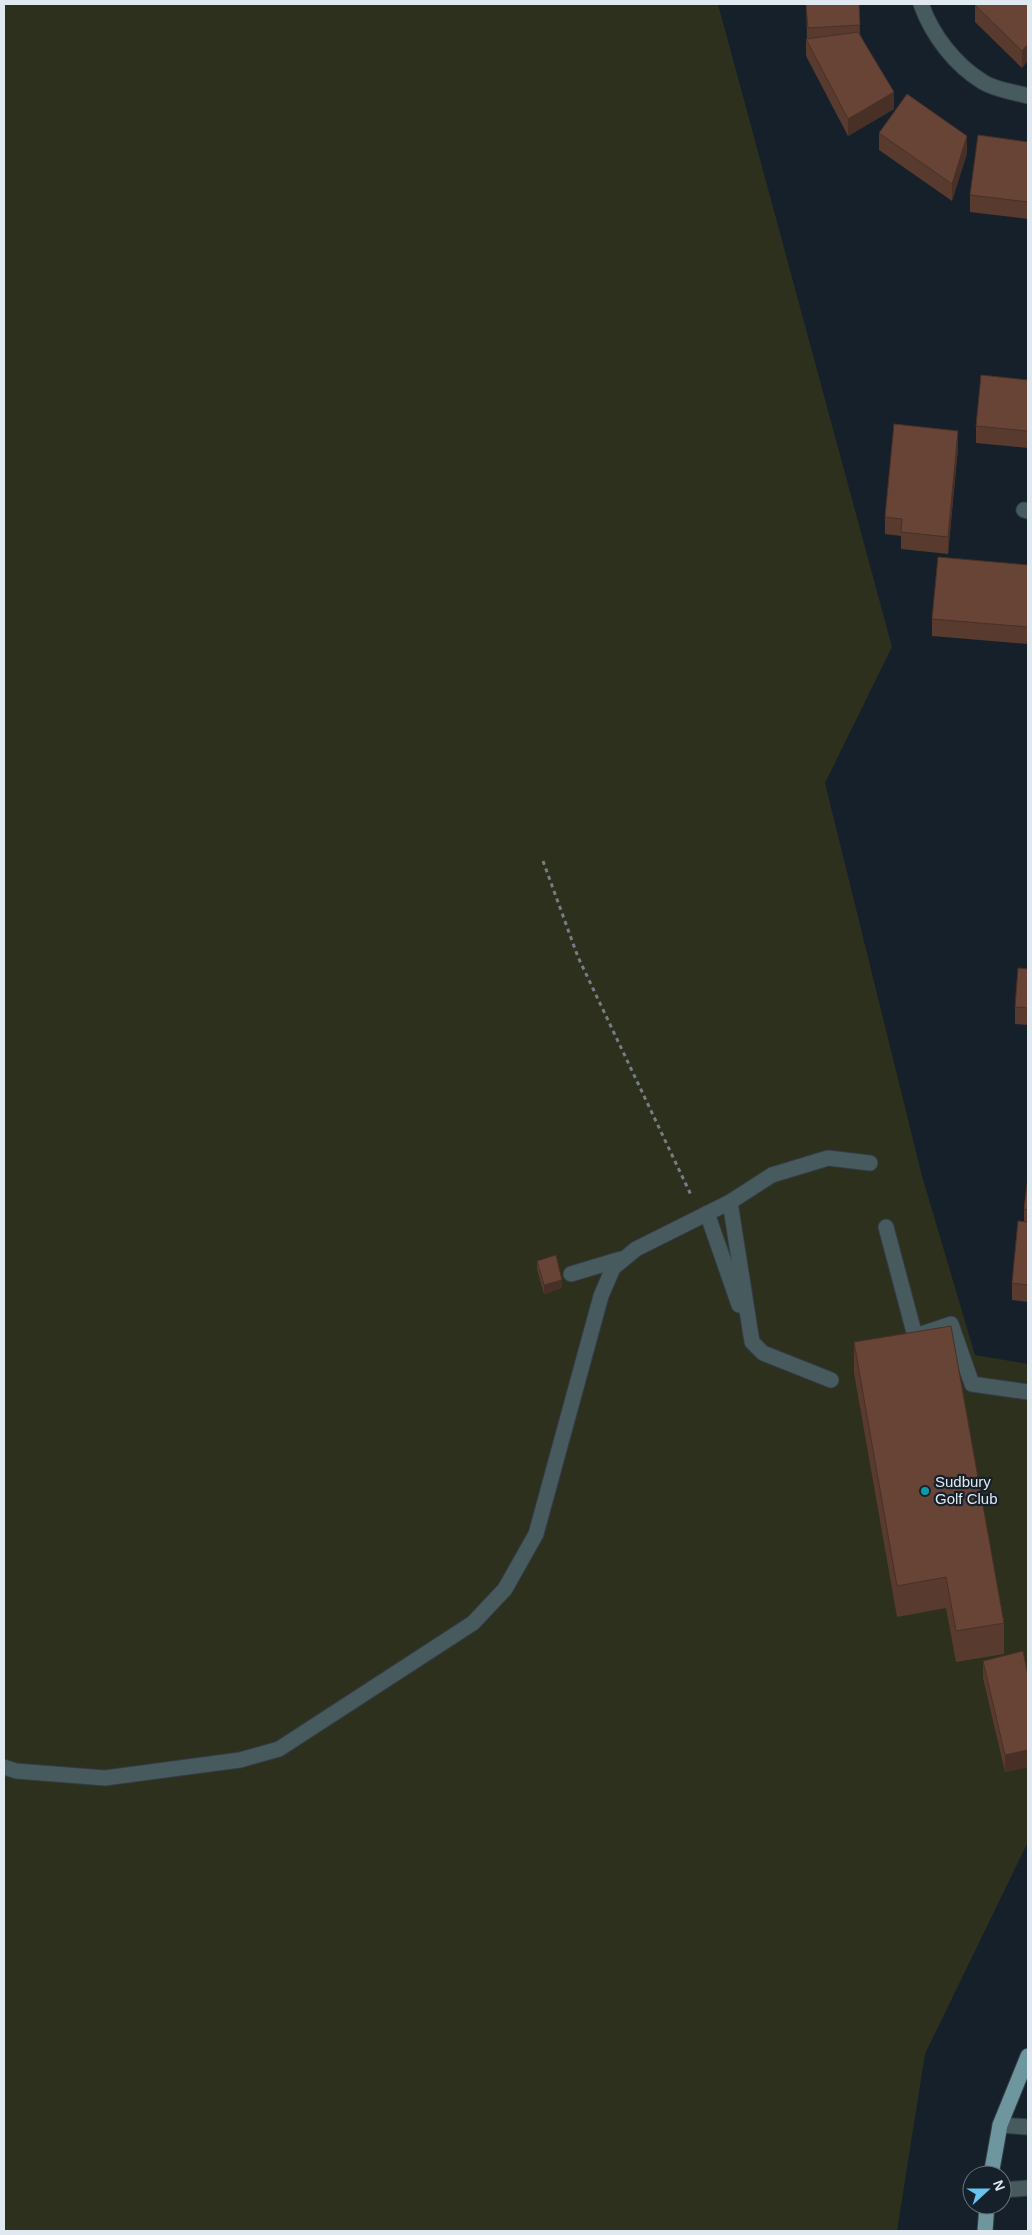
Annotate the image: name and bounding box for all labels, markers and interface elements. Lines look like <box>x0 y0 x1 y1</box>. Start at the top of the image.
place label: Sudbury Golf Club <box>935 1473 998 1507</box>
marker: Sudbury Golf Club <box>919 1485 931 1497</box>
north arrow <box>962 2165 1012 2215</box>
text: N <box>990 2178 1008 2193</box>

